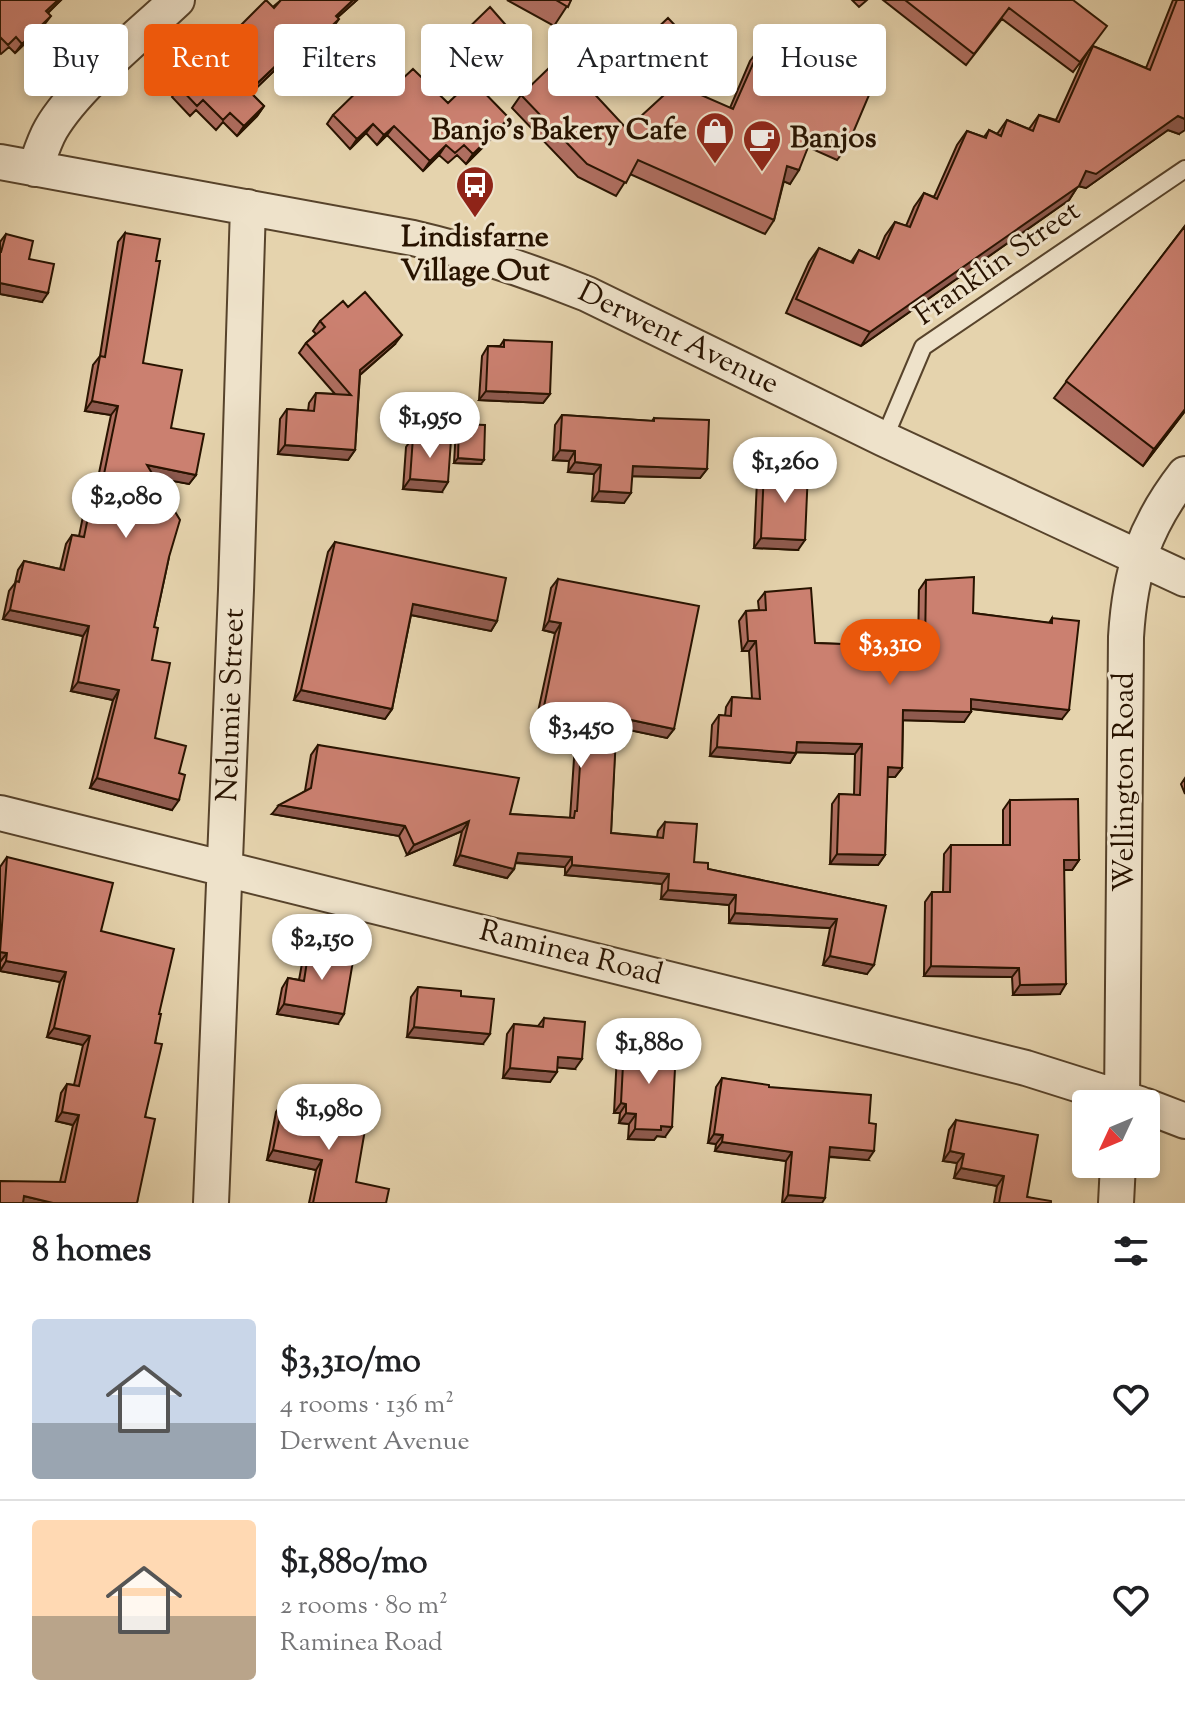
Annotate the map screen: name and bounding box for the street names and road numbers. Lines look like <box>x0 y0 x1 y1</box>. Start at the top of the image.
street label: Franklin Street <box>906 191 1090 337</box>
street label: Derwent Avenue <box>570 272 786 406</box>
street label: Nelumie Street <box>207 607 257 803</box>
street label: Wellington Road <box>1104 672 1147 892</box>
street label: Raminea Road <box>475 910 667 998</box>

